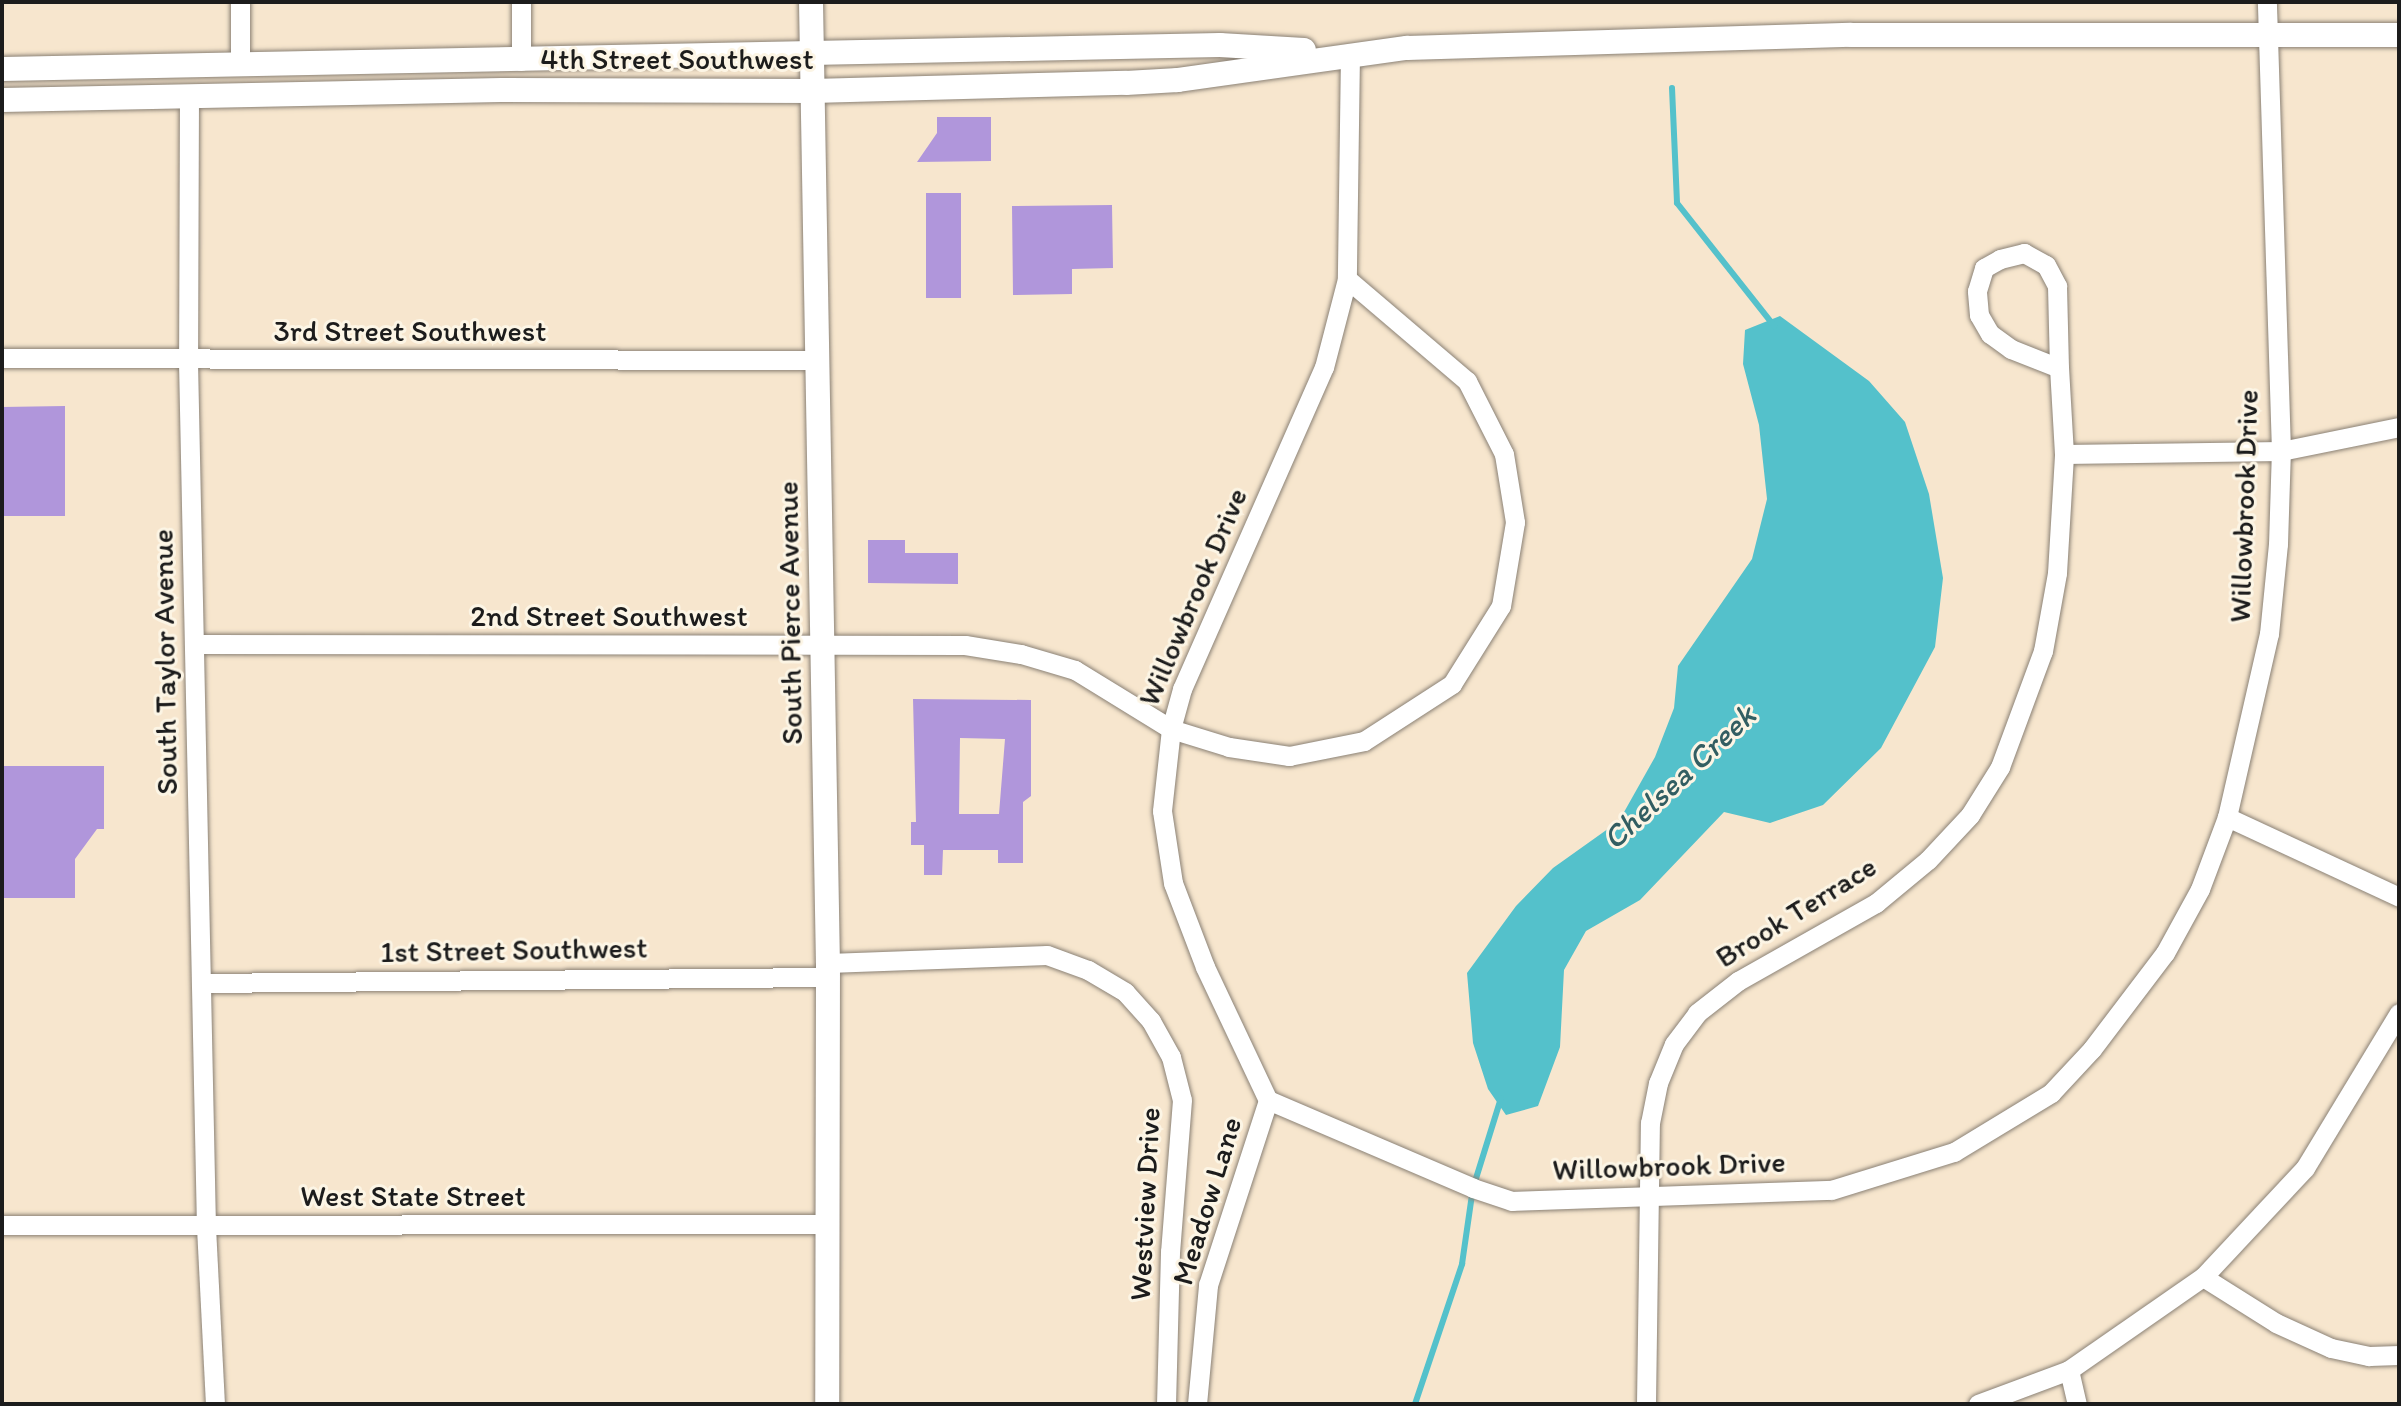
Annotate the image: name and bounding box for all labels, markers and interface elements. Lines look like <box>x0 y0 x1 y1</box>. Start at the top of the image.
street label: 4th Street Southwest <box>541 41 813 77</box>
street label: 3rd Street Southwest <box>274 313 546 349</box>
street label: Willowbrook Drive <box>2222 389 2266 623</box>
street label: South Pierce Avenue <box>770 482 810 744</box>
street label: Willowbrook Drive <box>1131 483 1255 711</box>
street label: South Taylor Avenue <box>145 531 185 793</box>
street label: 2nd Street Southwest <box>471 598 747 634</box>
water label: Chelsea Creek <box>1594 696 1764 858</box>
street label: Brook Terrace <box>1711 849 1881 975</box>
street label: 1st Street Southwest <box>381 930 647 970</box>
street label: Westview Drive <box>1122 1106 1168 1302</box>
street label: Meadow Lane <box>1164 1113 1250 1289</box>
street label: Willowbrook Drive <box>1552 1144 1786 1188</box>
street label: West State Street <box>300 1178 526 1214</box>

